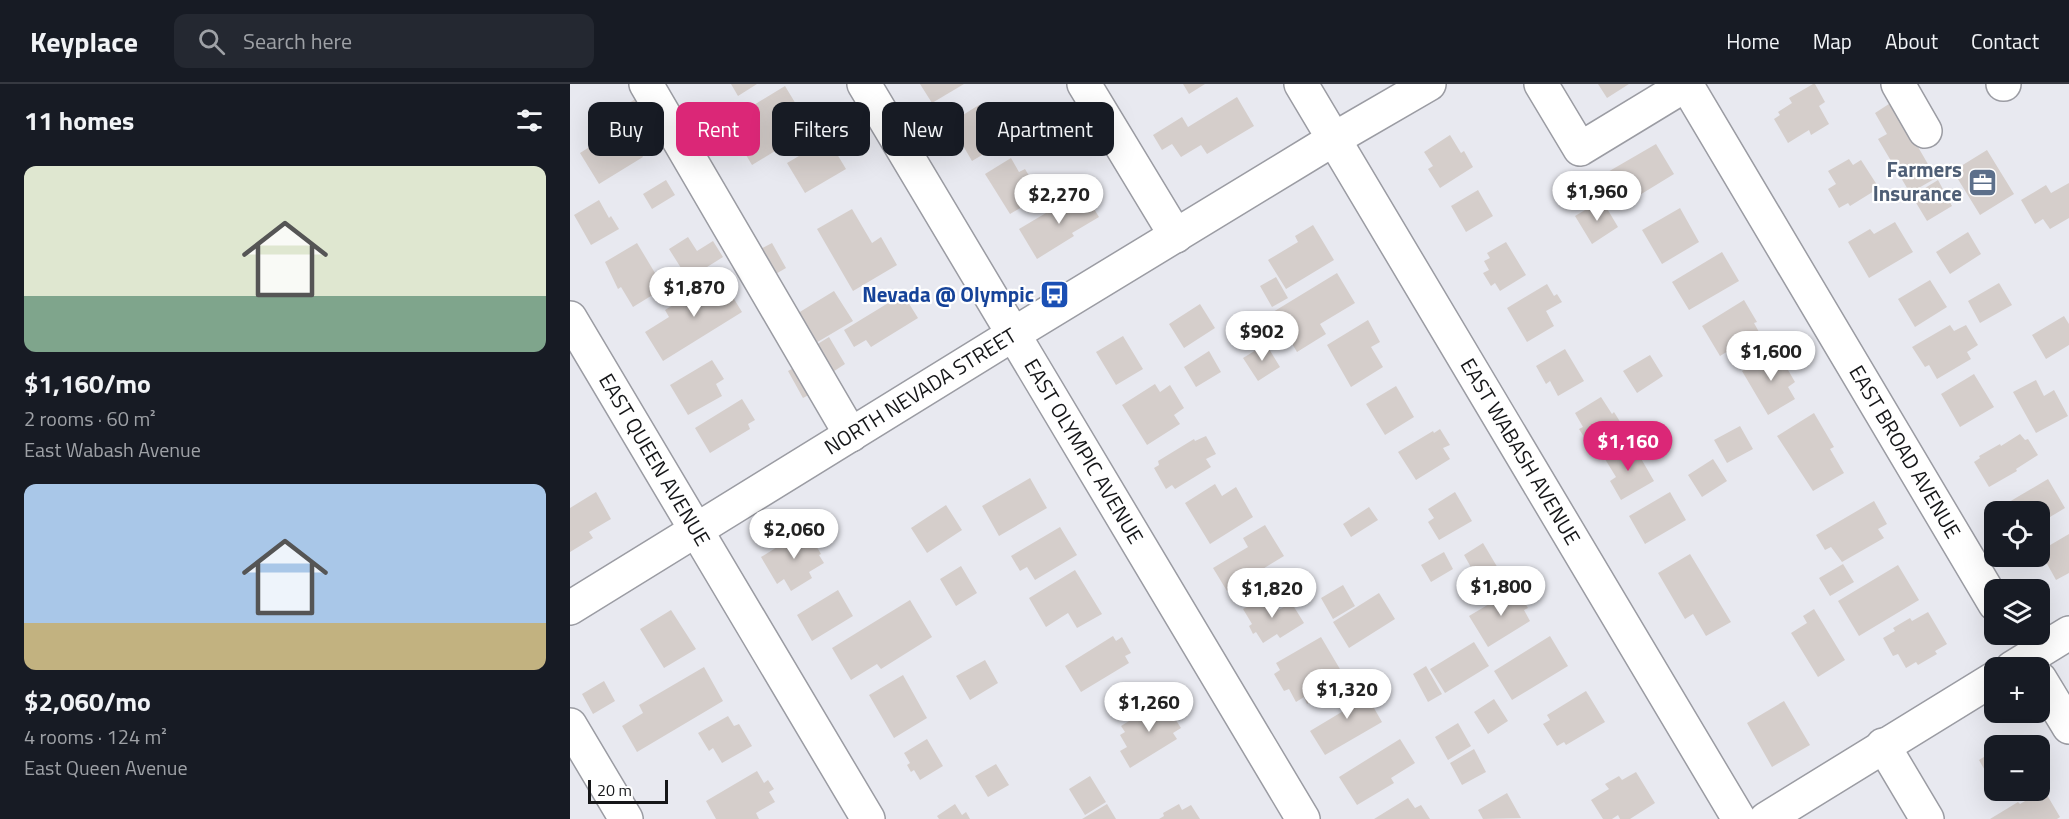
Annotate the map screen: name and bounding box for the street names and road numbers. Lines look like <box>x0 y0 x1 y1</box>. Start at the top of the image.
street label: NORTH NEVADA STREET <box>818 319 1022 462</box>
street label: EAST OLYMPIC AVENUE <box>1017 352 1152 550</box>
street label: EAST WABASH AVENUE <box>1453 352 1589 550</box>
street label: EAST BROAD AVENUE <box>1842 359 1969 544</box>
street label: EAST QUEEN AVENUE <box>591 367 719 552</box>

